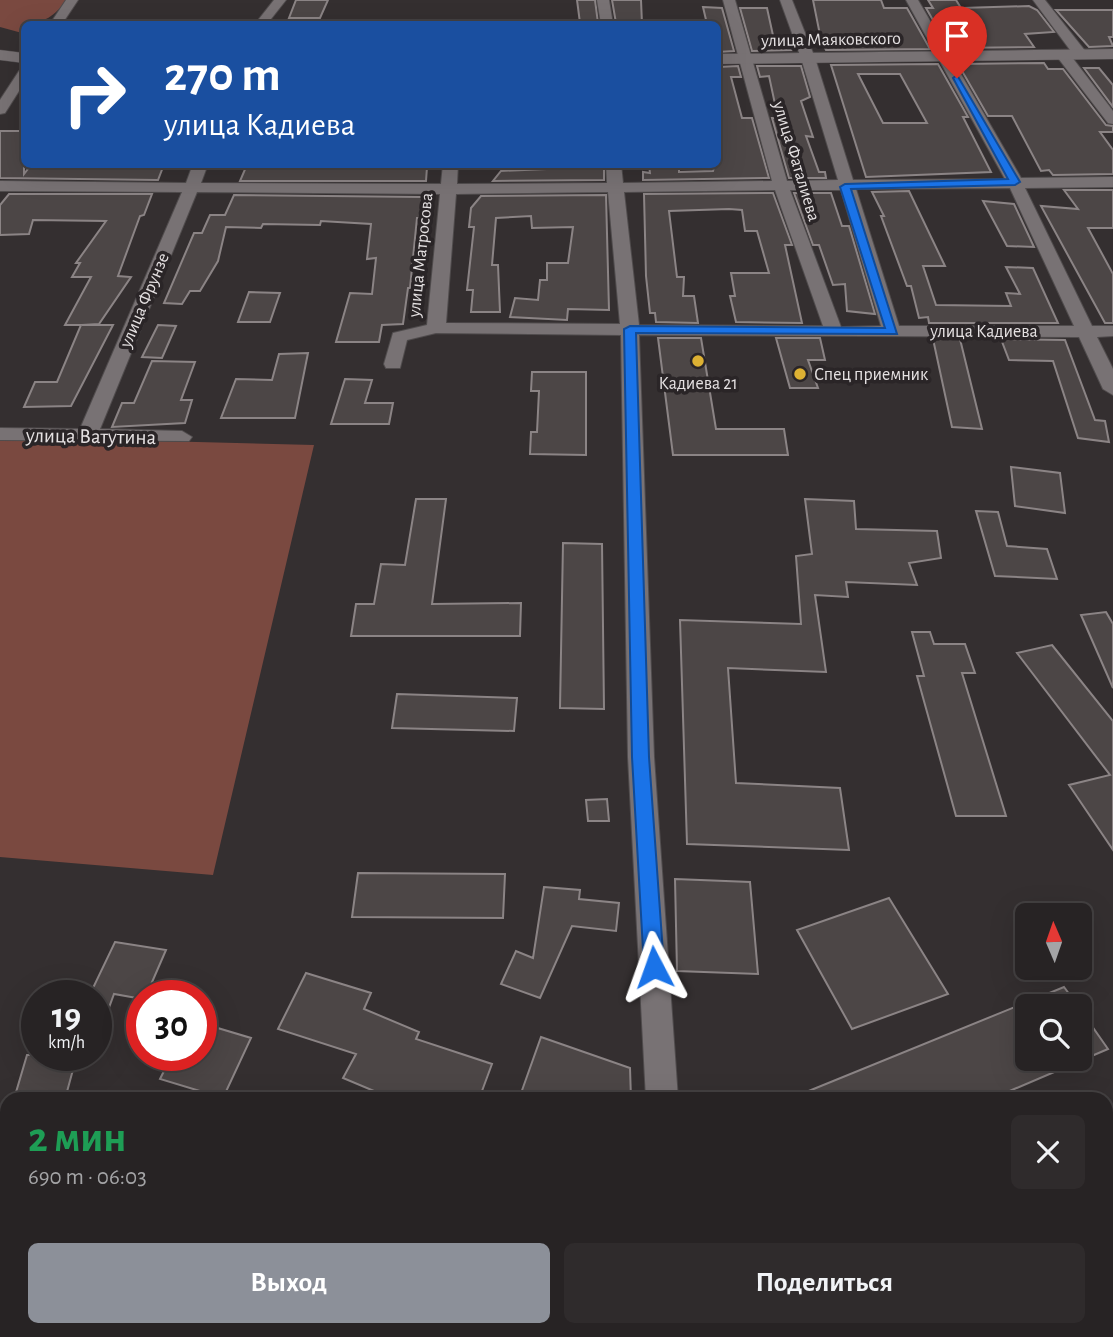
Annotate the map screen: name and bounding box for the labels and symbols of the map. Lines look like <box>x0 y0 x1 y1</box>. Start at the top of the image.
pin <box>927 6 987 78</box>
street label: улица Маяковского <box>760 30 901 50</box>
street label: улица Фаталиева <box>769 98 823 223</box>
street label: улица Матросова <box>405 192 436 319</box>
street label: улица Фрунзе <box>117 250 173 351</box>
street label: улица Кадиева <box>929 323 1038 341</box>
marker: Кадиева 21 <box>690 353 706 369</box>
marker: Спец приемник <box>792 366 808 382</box>
place label: Спец приемник <box>814 366 929 384</box>
place label: Кадиева 21 <box>658 375 738 393</box>
street label: улица Ватутина <box>25 425 157 448</box>
north arrow <box>1015 903 1092 980</box>
position arrow <box>617 930 691 1004</box>
speed limit sign: 30 <box>126 980 217 1071</box>

